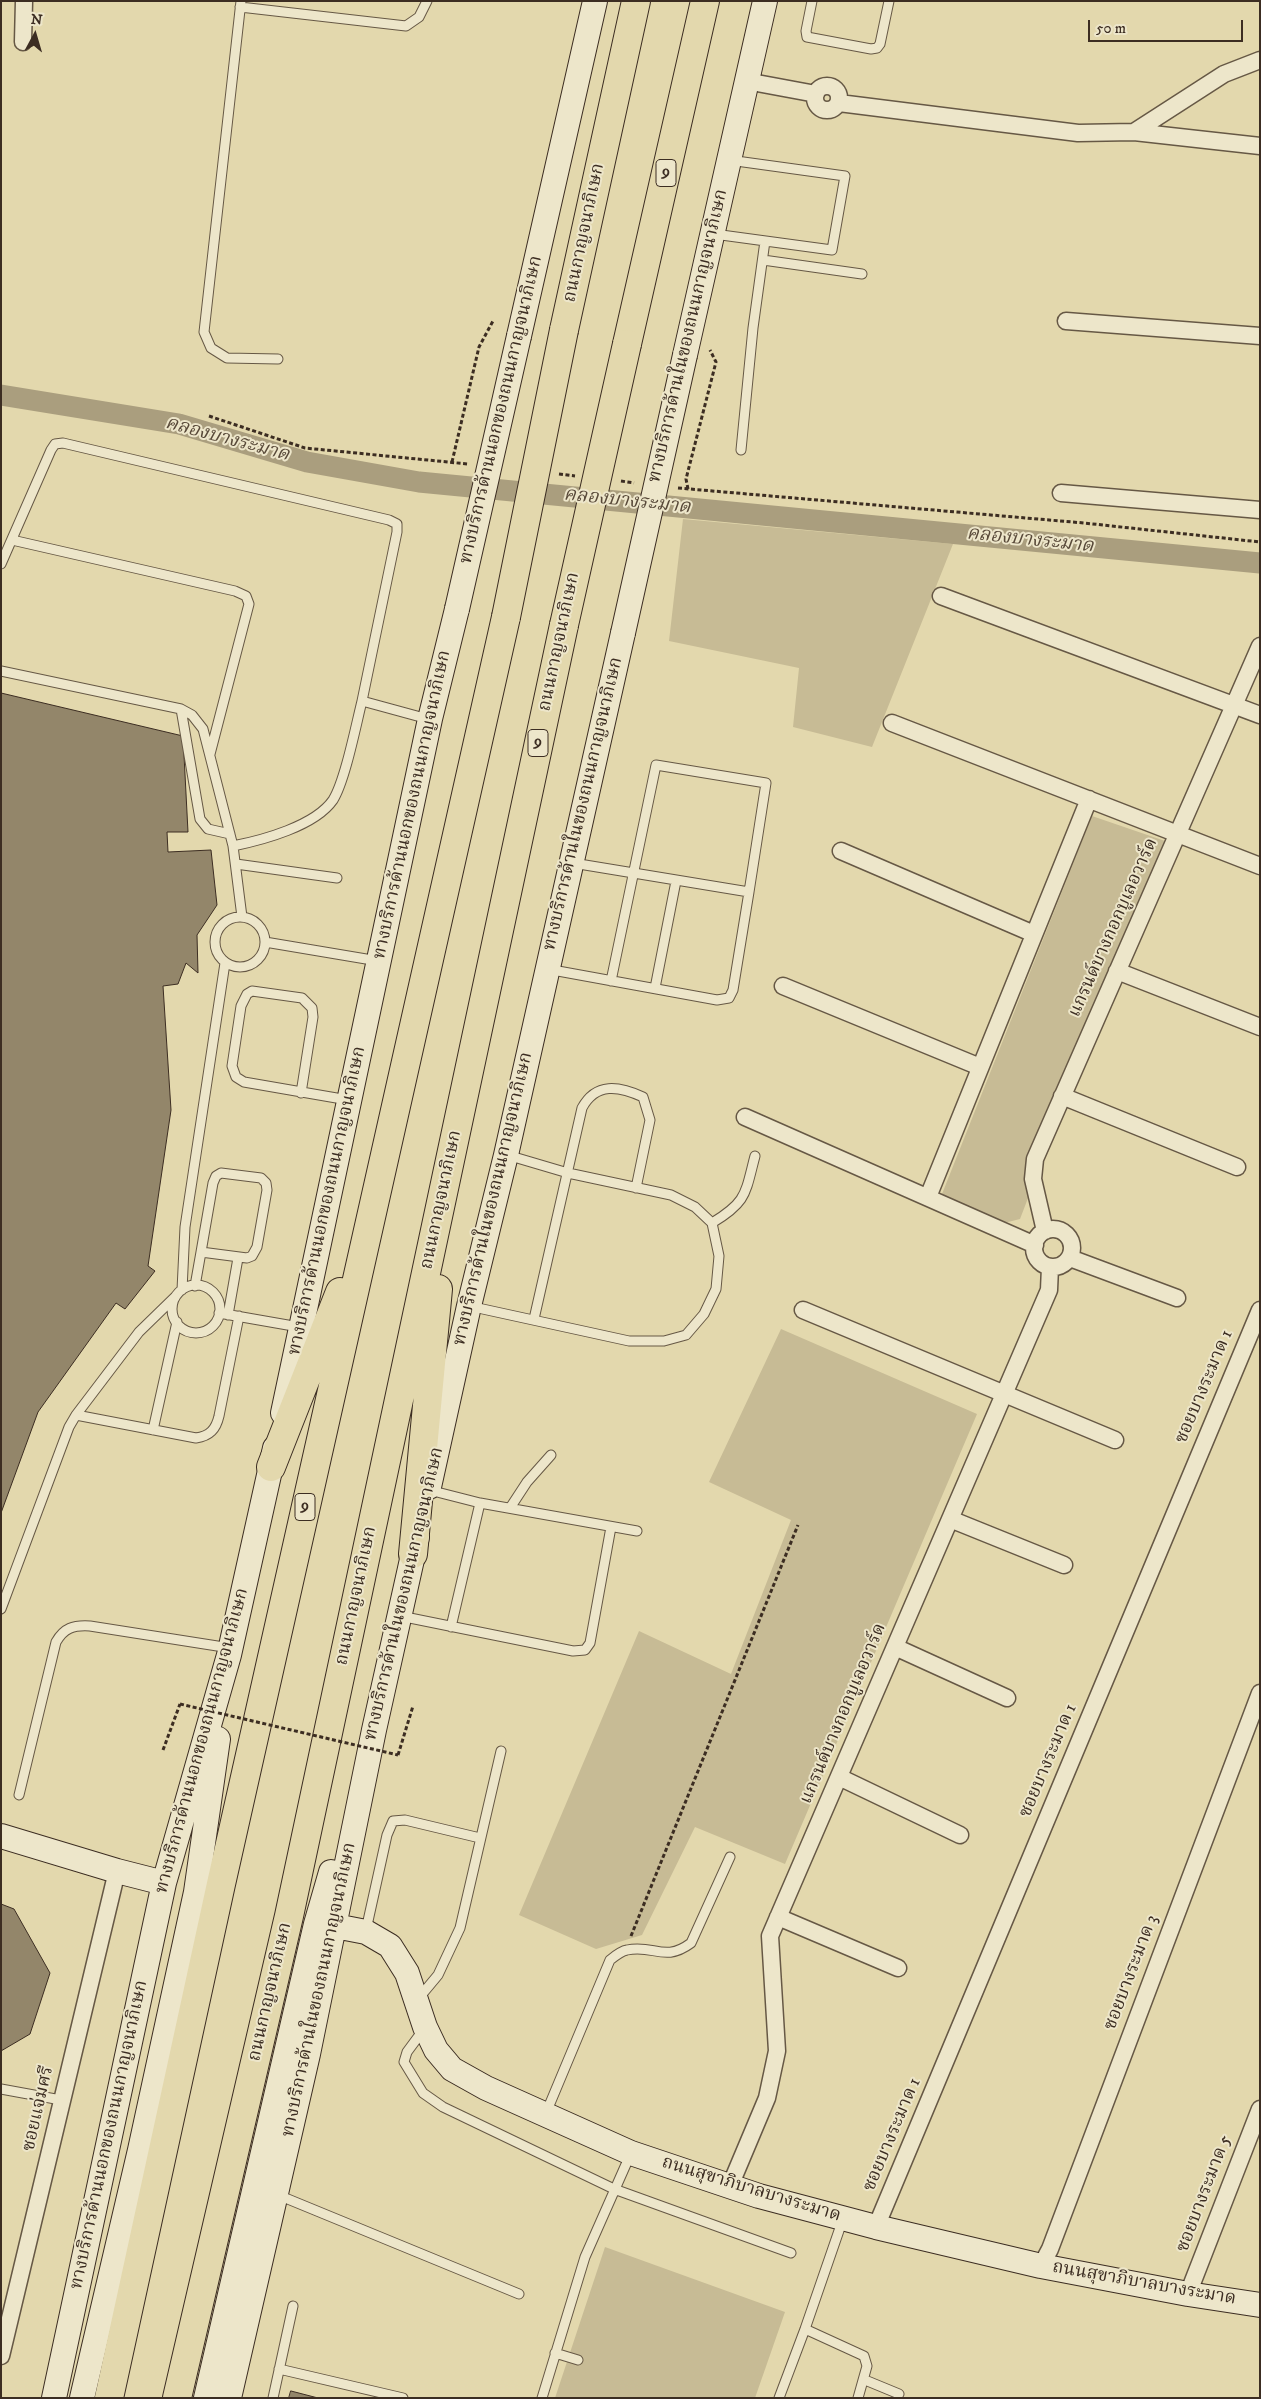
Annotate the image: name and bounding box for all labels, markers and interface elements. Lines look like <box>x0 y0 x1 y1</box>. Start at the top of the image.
north arrow <box>10 10 60 60</box>
scale bar <box>1091 10 1246 42</box>
text: N <box>30 11 43 30</box>
text: 50 m <box>1096 19 1126 38</box>
road number: 9 <box>656 160 676 187</box>
street label: ถนนกาญจนาภิเษก <box>560 161 610 305</box>
street label: ทางบริการด้านในของถนนกาญจนาภิเษก <box>645 187 733 485</box>
street label: ทางบริการด้านนอกของถนนกาญจนาภิเษก <box>456 254 548 566</box>
water label: คลองบางระมาด <box>163 413 291 467</box>
water label: คลองบางระมาด <box>563 484 691 520</box>
water label: คลองบางระมาด <box>966 523 1094 559</box>
street label: ถนนกาญจนาภิเษก <box>535 570 585 714</box>
street label: ทางบริการด้านนอกของถนนกาญจนาภิเษก <box>370 648 456 962</box>
street label: ทางบริการด้านในของถนนกาญจนาภิเษก <box>540 655 628 953</box>
road number: 9 <box>528 730 548 756</box>
street label: แกรนด์บางกอกบูเลอวาร์ด <box>1065 835 1163 1021</box>
street label: ทางบริการด้านนอกของถนนกาญจนาภิเษก <box>285 1044 371 1358</box>
street label: ทางบริการด้านในของถนนกาญจนาภิเษก <box>450 1050 538 1348</box>
street label: ถนนกาญจนาภิเษก <box>417 1128 467 1272</box>
street label: ซอยบางระมาด 1 <box>1171 1327 1239 1447</box>
street label: ทางบริการด้านในของถนนกาญจนาภิเษก <box>361 1445 449 1743</box>
road number: 9 <box>295 1494 315 1520</box>
street label: ถนนกาญจนาภิเษก <box>332 1524 382 1668</box>
street label: ทางบริการด้านนอกของถนนกาญจนาภิเษก <box>152 1586 254 1896</box>
street label: แกรนด์บางกอกบูเลอวาร์ด <box>796 1621 892 1807</box>
street label: ซอยบางระมาด 1 <box>1015 1701 1083 1821</box>
street label: ทางบริการด้านในของถนนกาญจนาภิเษก <box>278 1841 362 2139</box>
street label: ซอยบางระมาด 3 <box>1100 1912 1164 2034</box>
street label: ถนนกาญจนาภิเษก <box>245 1920 297 2064</box>
street label: ทางบริการด้านนอกของถนนกาญจนาภิเษก <box>67 1978 153 2292</box>
street label: ซอยแจ่มศรี <box>19 2064 59 2154</box>
street label: ซอยบางระมาด 1 <box>859 2075 927 2195</box>
street label: ซอยบางระมาด 5 <box>1173 2132 1237 2256</box>
street label: ถนนสุขาภิบาลบางระมาด <box>659 2152 843 2228</box>
street label: ถนนสุขาภิบาลบางระมาด <box>1050 2257 1238 2311</box>

